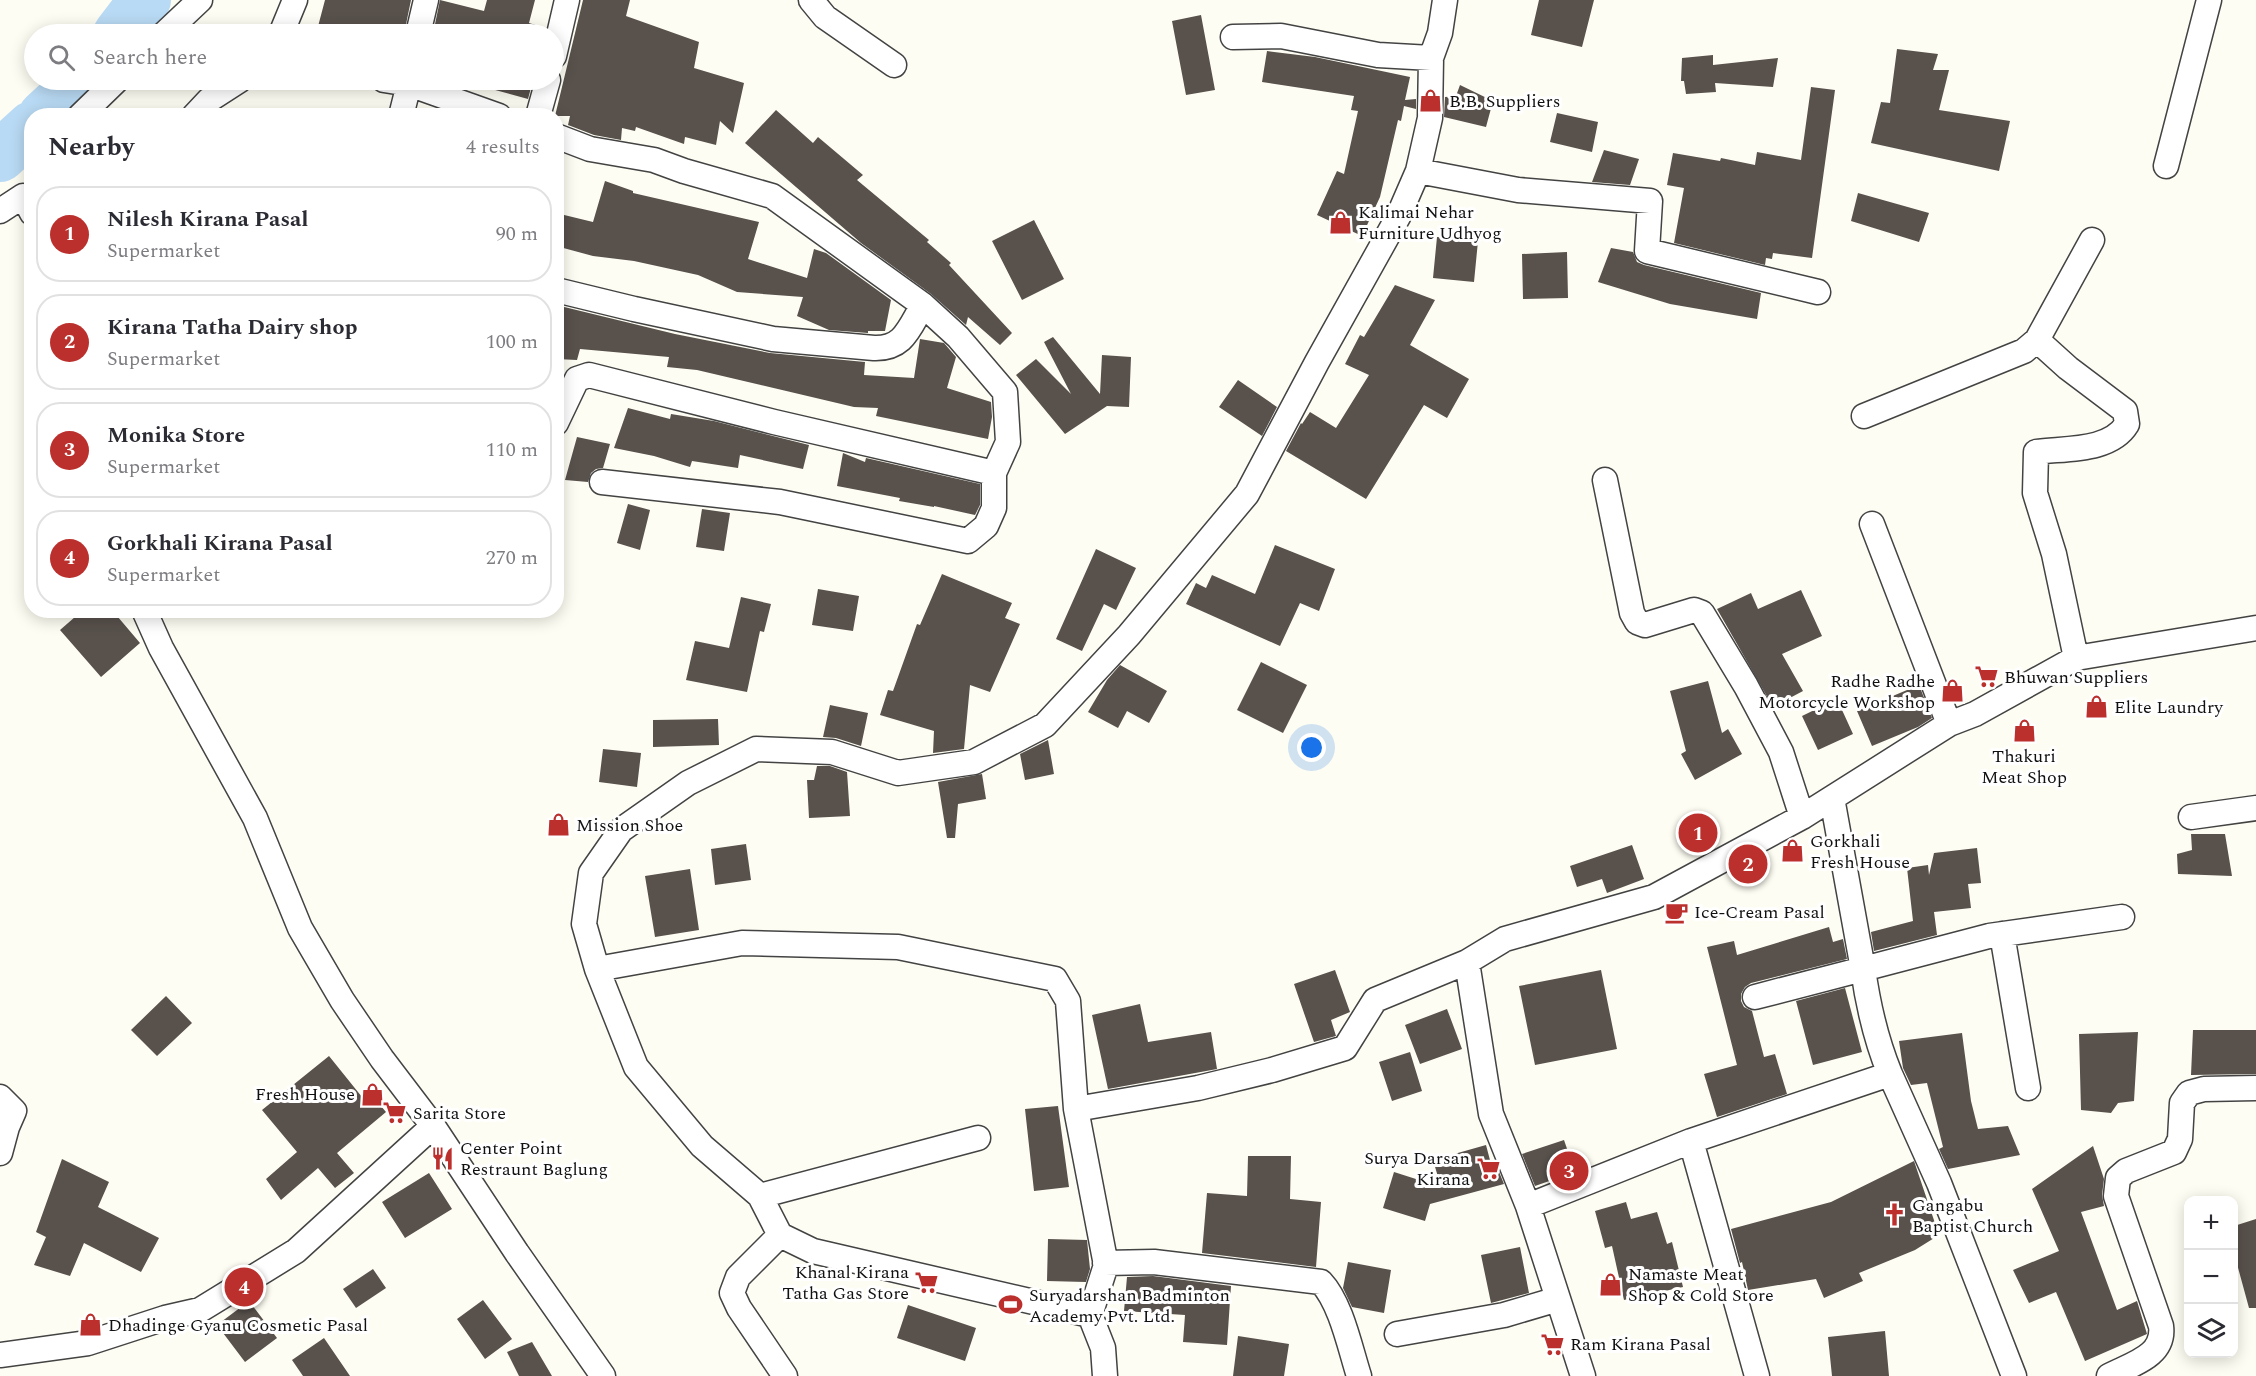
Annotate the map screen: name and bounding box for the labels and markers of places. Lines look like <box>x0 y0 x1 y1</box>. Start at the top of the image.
shop icon: B.B. Suppliers <box>1418 88 1444 114</box>
place label: B.B. Suppliers <box>1449 88 1560 115</box>
place label: Kalimai Nehar Furniture Udhyog <box>1358 199 1502 247</box>
shop icon: Kalimai Nehar Furniture Udhyog <box>1327 209 1353 235</box>
supermarket icon: Bhuwan Suppliers <box>1973 664 1999 690</box>
place label: Bhuwan Suppliers <box>2004 664 2148 691</box>
place label: Radhe Radhe Motorcycle Workshop <box>1758 668 1935 716</box>
shop icon: Radhe Radhe Motorcycle Workshop <box>1940 678 1966 704</box>
shop icon: Elite Laundry <box>2083 694 2109 720</box>
place label: Elite Laundry <box>2114 694 2224 721</box>
shop icon: Thakuri Meat Shop <box>2011 717 2037 743</box>
place label: Thakuri Meat Shop <box>1981 743 2067 791</box>
pin: 1 <box>1678 810 1718 856</box>
shop icon: Mission Shoe <box>545 812 571 838</box>
place label: Mission Shoe <box>576 812 683 839</box>
place label: Gorkhali Fresh House <box>1810 828 1910 876</box>
shop icon: Gorkhali Fresh House <box>1779 838 1805 864</box>
pin: 2 <box>1728 842 1768 886</box>
cafe icon: Ice-Cream Pasal <box>1663 899 1689 925</box>
place label: Ice-Cream Pasal <box>1694 899 1825 926</box>
place label: Fresh House <box>255 1081 355 1108</box>
shop icon: Fresh House <box>360 1081 386 1107</box>
supermarket icon: Sarita Store <box>382 1100 408 1126</box>
place label: Sarita Store <box>413 1100 506 1127</box>
place label: Center Point Restraunt Baglung <box>460 1135 608 1183</box>
restaurant icon: Center Point Restraunt Baglung <box>429 1145 455 1171</box>
place label: Surya Darsan Kirana <box>1364 1145 1470 1193</box>
pin: 3 <box>1550 1148 1588 1194</box>
supermarket icon: Surya Darsan Kirana <box>1475 1155 1501 1181</box>
place label: Gangabu Baptist Church <box>1912 1192 2033 1240</box>
church icon: Gangabu Baptist Church <box>1881 1202 1907 1228</box>
place label: Khanal Kirana Tatha Gas Store <box>782 1259 909 1307</box>
place label: Namaste Meat Shop & Cold Store <box>1628 1261 1774 1309</box>
pin: 4 <box>224 1264 264 1310</box>
supermarket icon: Khanal Kirana Tatha Gas Store <box>914 1269 940 1295</box>
shop icon: Namaste Meat Shop & Cold Store <box>1597 1271 1623 1297</box>
place label: Suryadarshan Badminton Academy Pvt. Ltd. <box>1029 1282 1230 1330</box>
sports icon: Suryadarshan Badminton Academy Pvt. Ltd. <box>998 1292 1024 1318</box>
shop icon: Dhadinge Gyanu Cosmetic Pasal <box>77 1312 103 1338</box>
place label: Dhadinge Gyanu Cosmetic Pasal <box>108 1312 368 1339</box>
supermarket icon: Ram Kirana Pasal <box>1539 1331 1565 1357</box>
place label: Ram Kirana Pasal <box>1570 1331 1711 1358</box>

